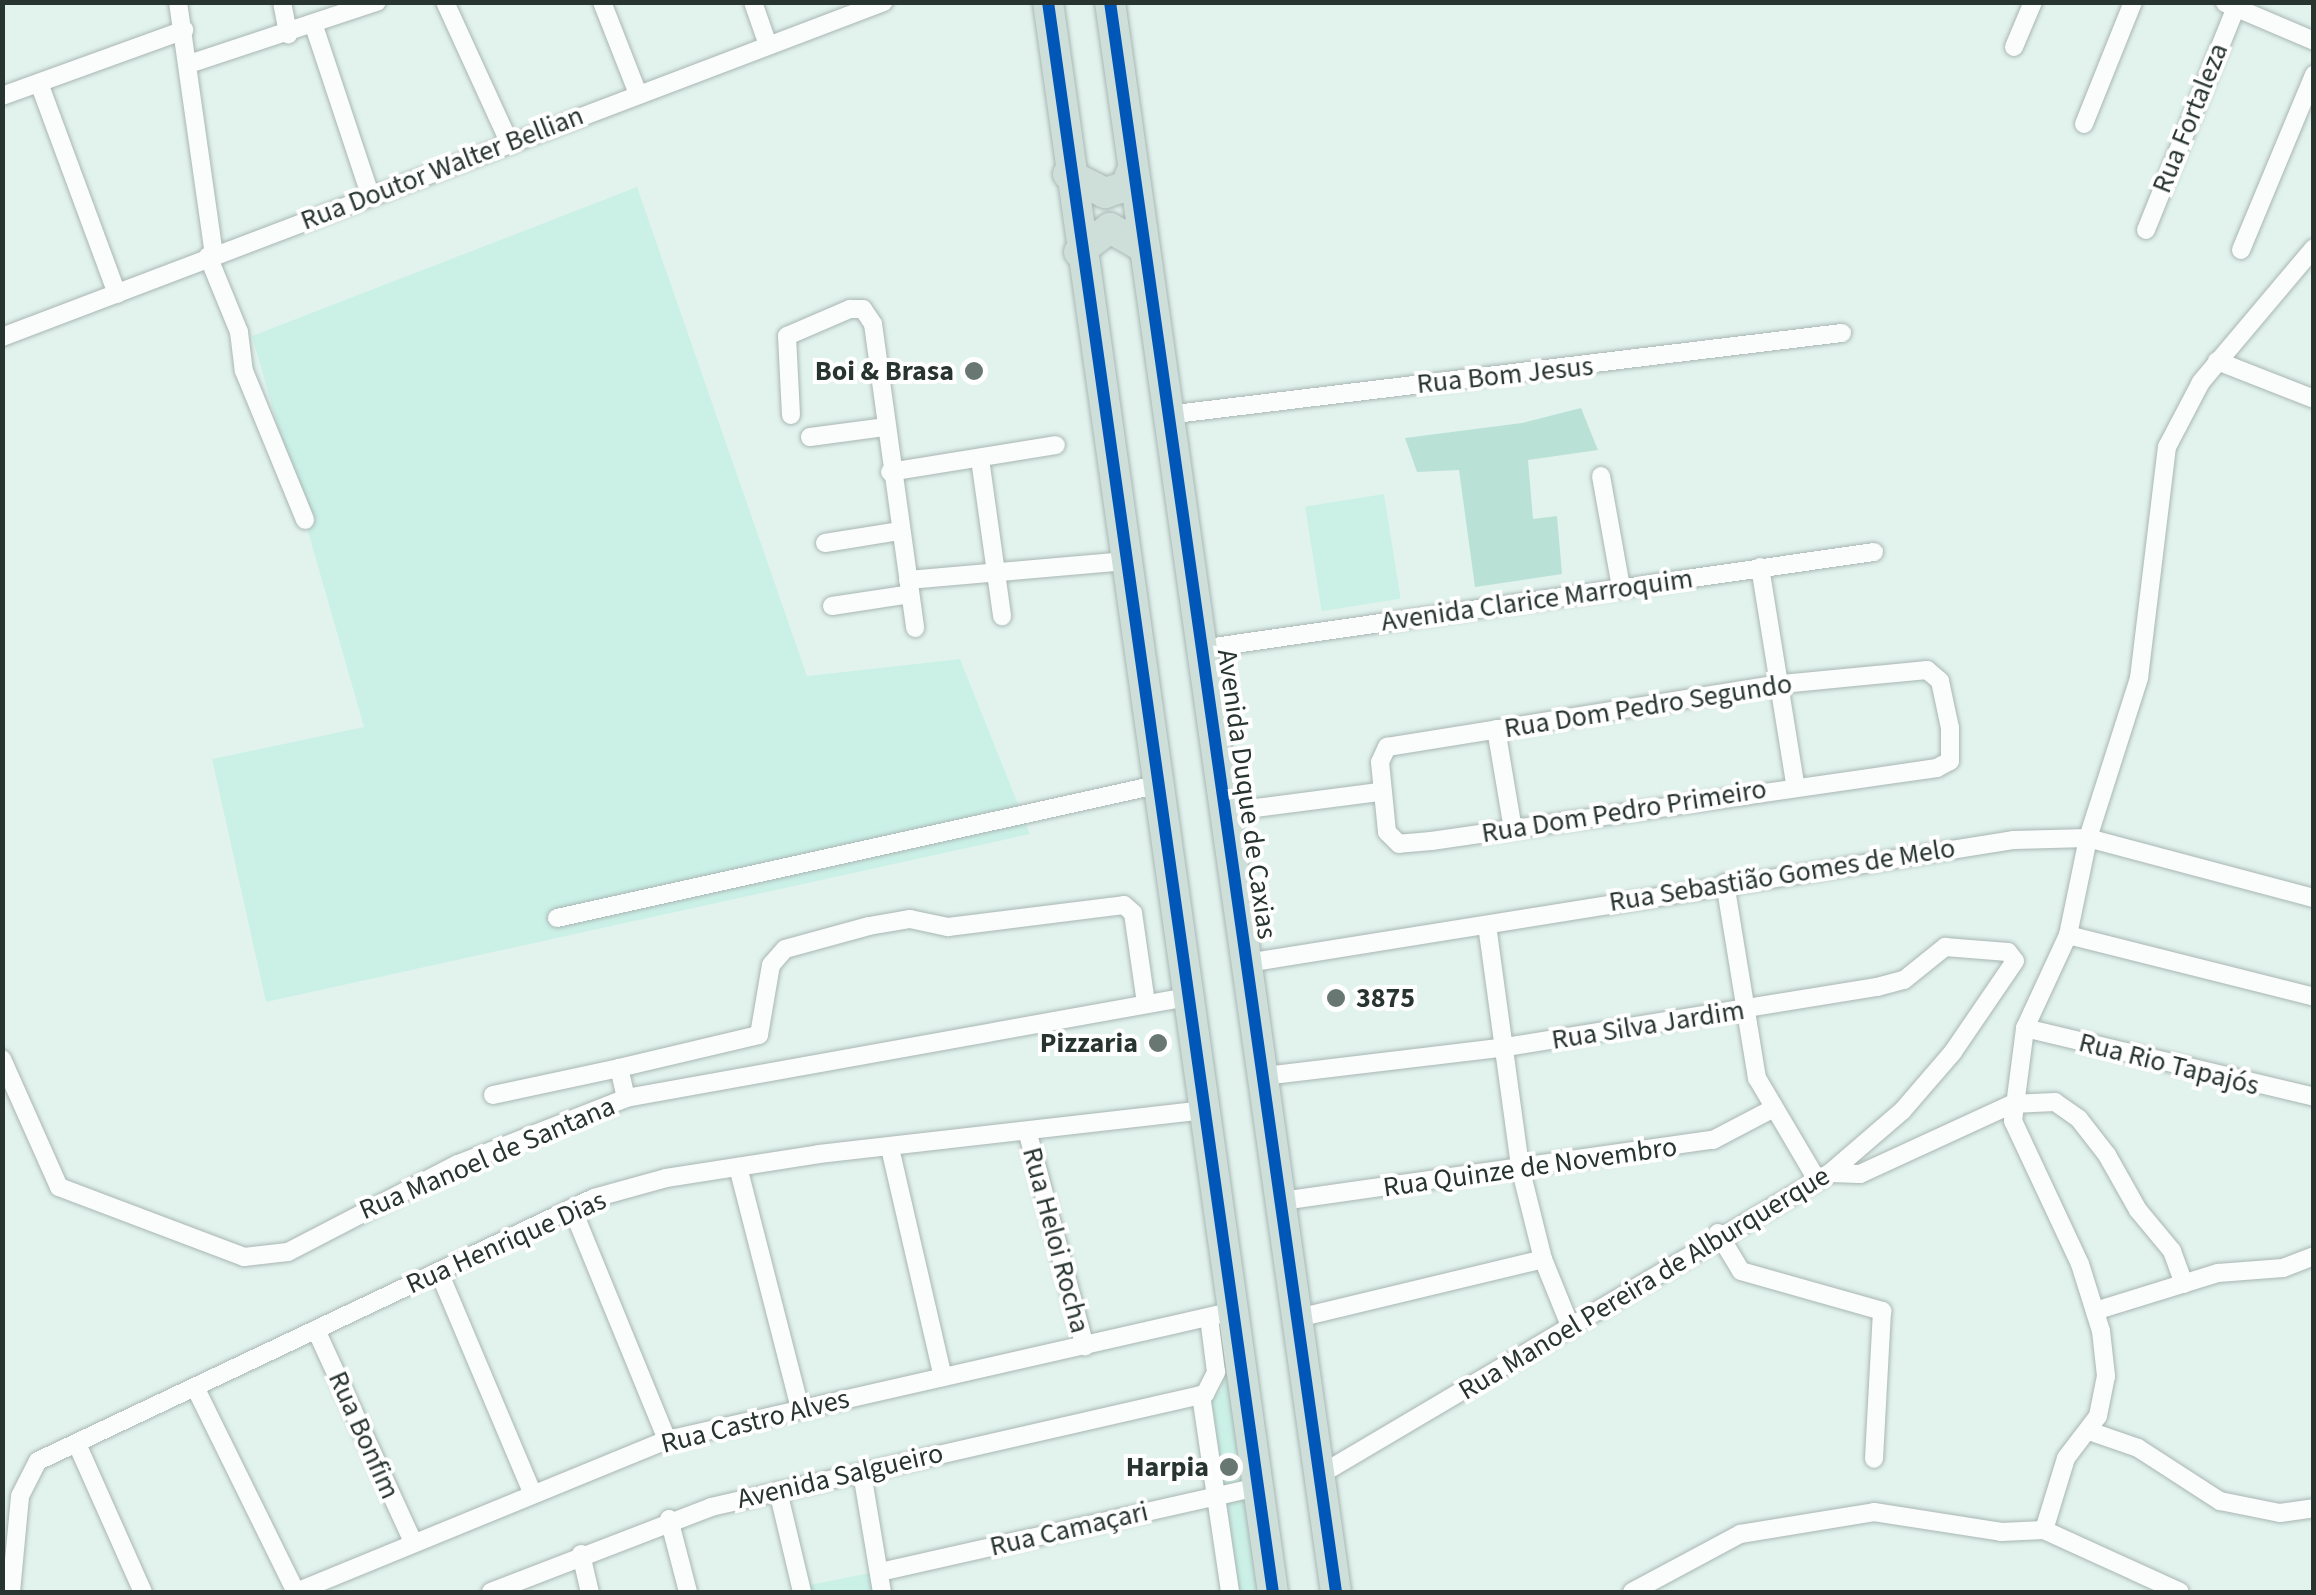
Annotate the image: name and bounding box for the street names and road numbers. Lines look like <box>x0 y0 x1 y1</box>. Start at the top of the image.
street label: Rua Fortaleza <box>2145 38 2235 198</box>
street label: Rua Doutor Walter Bellian <box>296 99 588 237</box>
street label: Rua Bom Jesus <box>1415 349 1595 401</box>
street label: Avenida Clarice Marroquim <box>1379 561 1695 639</box>
street label: Avenida Duque de Caxias <box>1210 647 1284 941</box>
street label: Rua Dom Pedro Segundo <box>1502 667 1794 745</box>
street label: Rua Dom Pedro Primeiro <box>1479 772 1769 850</box>
street label: Rua Sebastião Gomes de Melo <box>1607 831 1957 919</box>
street label: Rua Silva Jardim <box>1549 993 1747 1057</box>
street label: Rua Rio Tapajós <box>2075 1025 2263 1103</box>
street label: Rua Manoel de Santana <box>354 1089 620 1227</box>
street label: Rua Quinze de Novembro <box>1381 1130 1679 1204</box>
street label: Rua Heloi Rocha <box>1015 1144 1097 1336</box>
street label: Rua Manoel Pereira de Alburquerque <box>1452 1159 1836 1407</box>
street label: Rua Henrique Dias <box>401 1183 611 1301</box>
street label: Rua Bonfim <box>321 1366 407 1504</box>
street label: Rua Castro Alves <box>657 1381 853 1461</box>
street label: Avenida Salgueiro <box>734 1436 946 1516</box>
street label: Rua Camaçari <box>987 1494 1151 1564</box>

